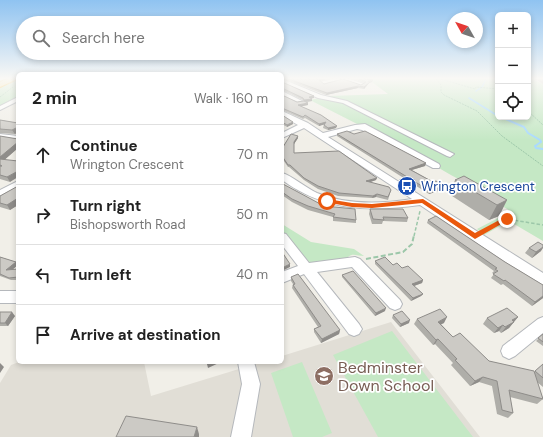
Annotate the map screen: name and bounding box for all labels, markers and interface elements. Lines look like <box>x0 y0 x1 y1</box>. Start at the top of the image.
north arrow <box>447 12 483 48</box>
map controls <box>495 12 531 120</box>
button: + <box>495 12 531 48</box>
search box <box>16 16 284 60</box>
icon: search <box>30 27 52 49</box>
text: Search here <box>62 28 145 48</box>
button: − <box>495 48 531 84</box>
button: locate <box>495 84 531 120</box>
text: 2 min <box>32 87 77 109</box>
text: Walk · 160 m <box>194 90 268 107</box>
text: Continue <box>70 136 138 156</box>
icon: ahead <box>32 144 54 166</box>
text: 70 m <box>237 146 268 163</box>
text: Wrington Crescent <box>70 156 184 173</box>
bus stop icon: Wrington Crescent <box>396 175 418 197</box>
place label: Wrington Crescent <box>421 178 535 195</box>
route start <box>318 192 336 210</box>
text: Turn right <box>70 196 141 216</box>
icon: right <box>32 204 54 226</box>
text: 50 m <box>236 206 268 223</box>
route end <box>498 210 516 228</box>
text: Bishopsworth Road <box>70 216 186 233</box>
icon: left <box>32 264 54 286</box>
text: Turn left <box>70 265 131 285</box>
text: 40 m <box>236 266 268 283</box>
icon: arrive <box>32 324 54 346</box>
text: Arrive at destination <box>70 325 221 345</box>
place label: Bedminster Down School <box>338 357 434 396</box>
school or university icon: Bedminster Down School <box>313 365 335 387</box>

